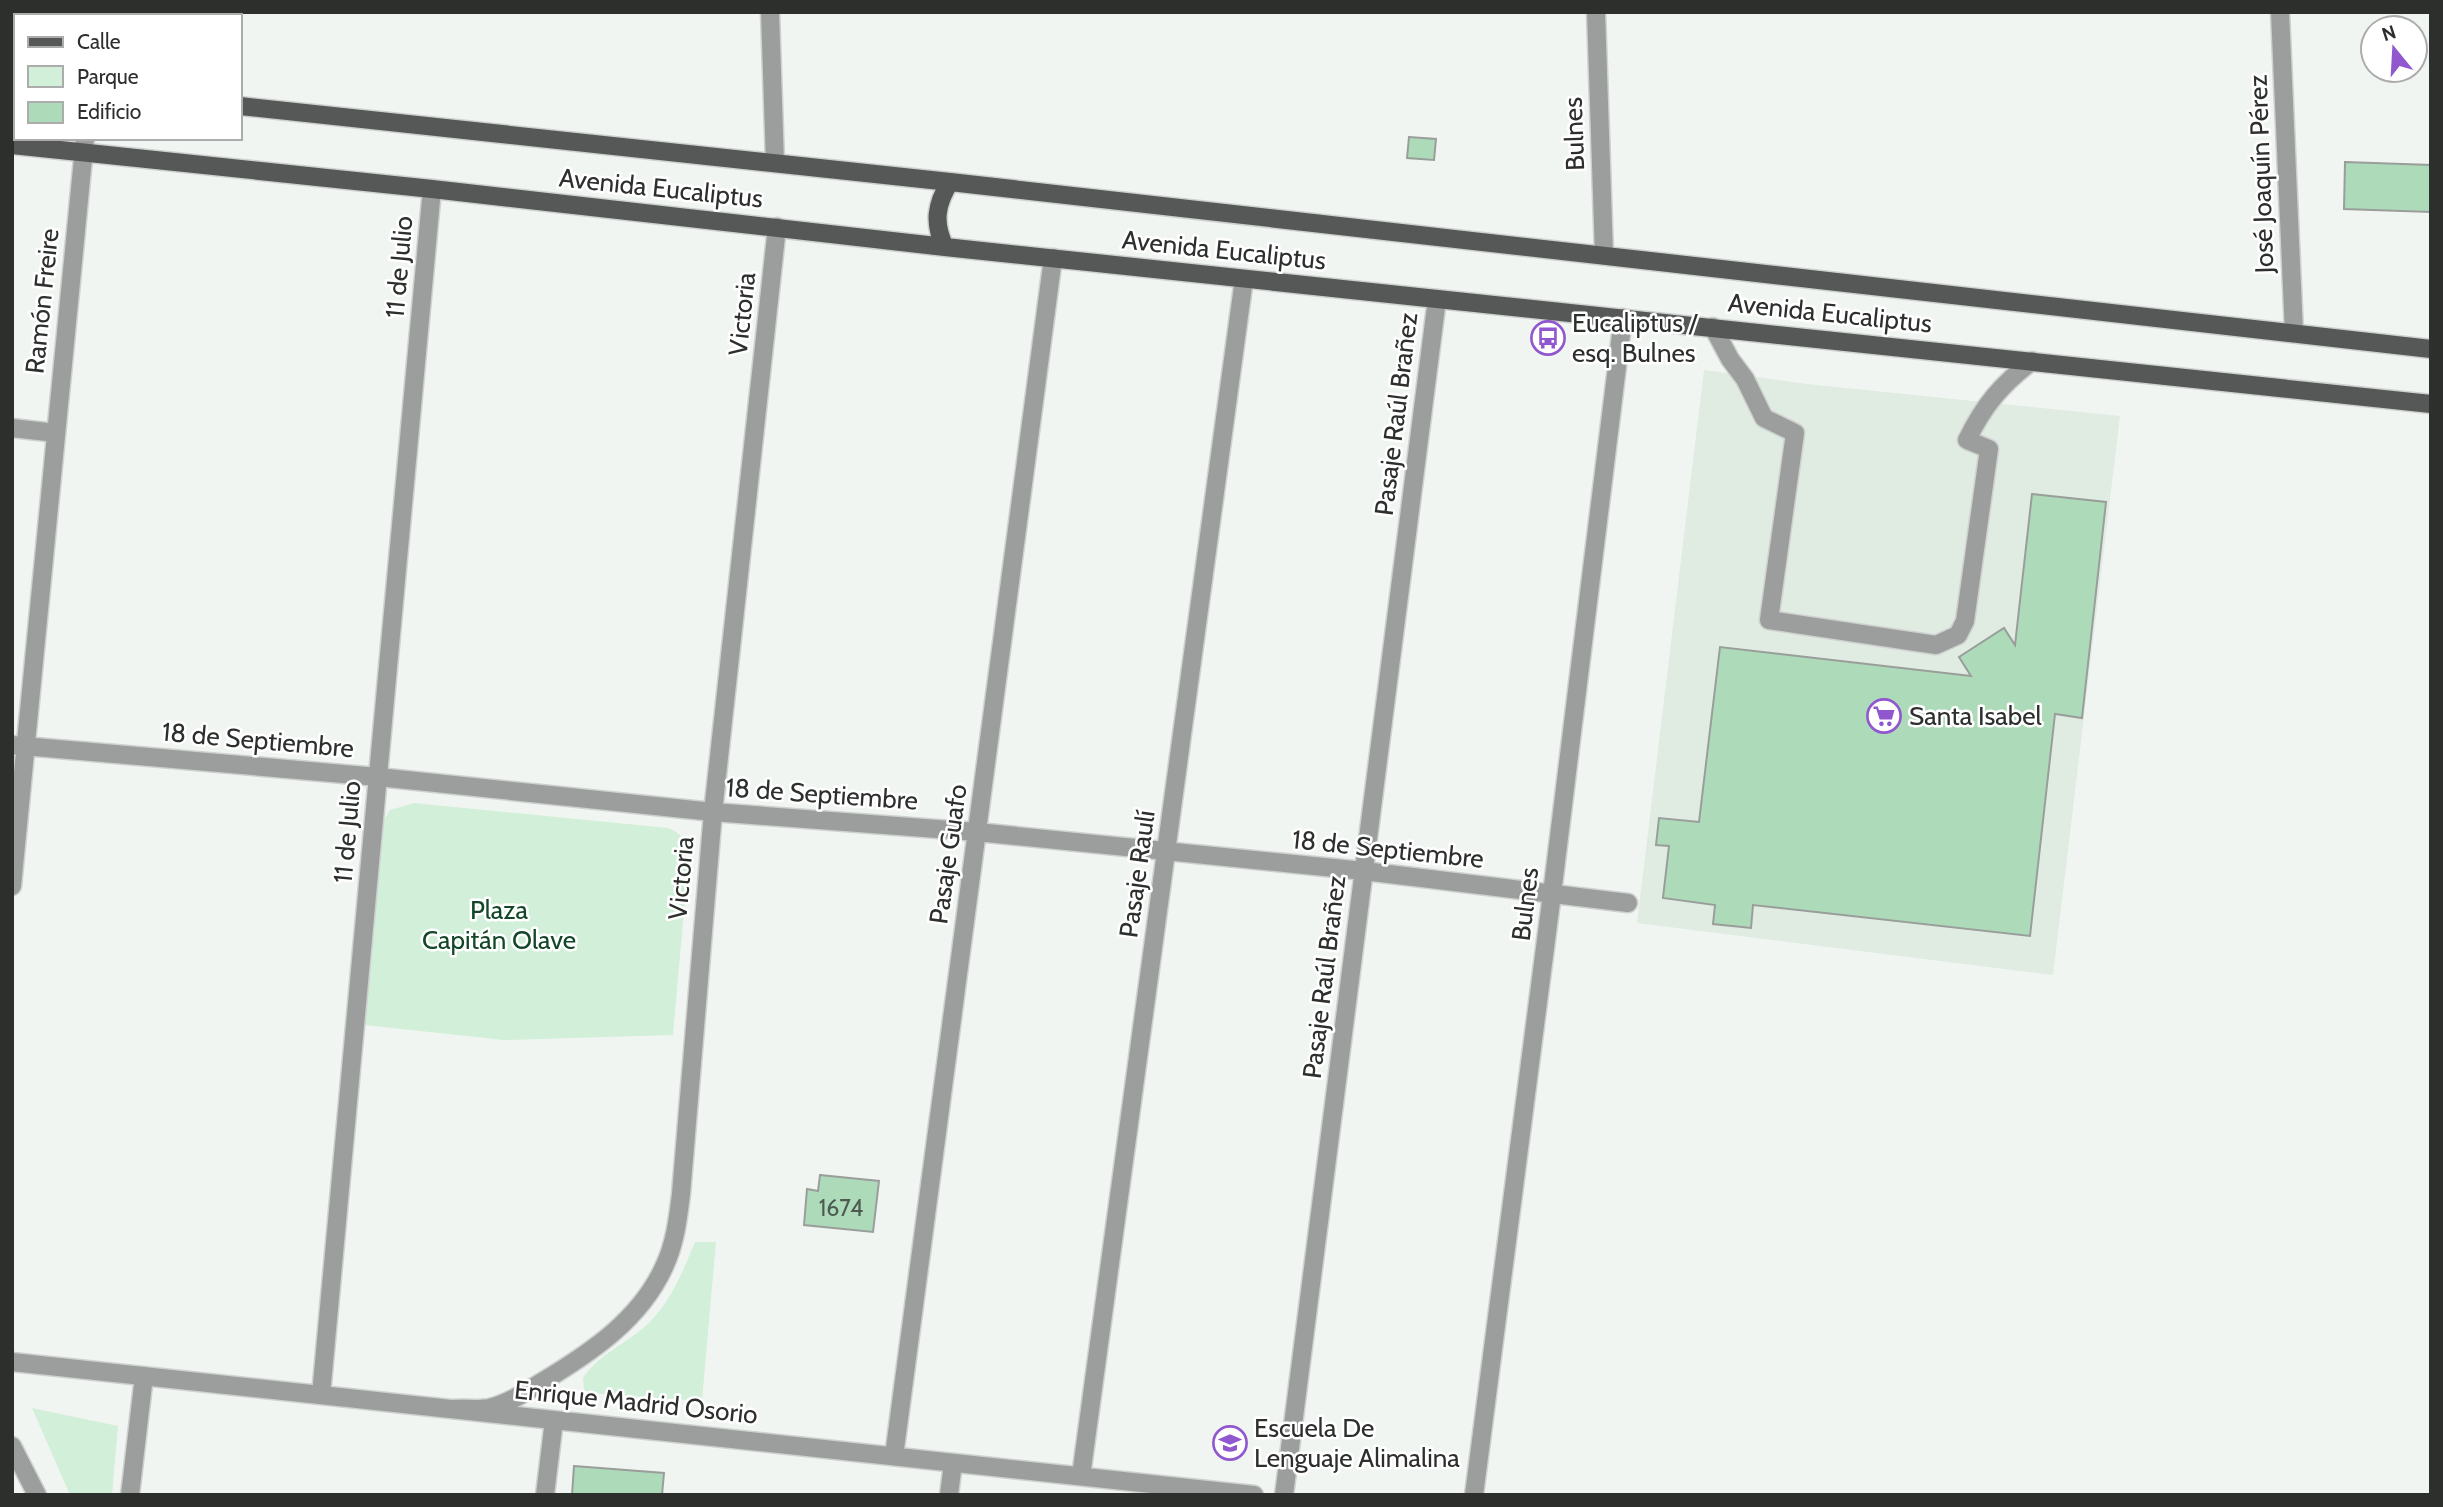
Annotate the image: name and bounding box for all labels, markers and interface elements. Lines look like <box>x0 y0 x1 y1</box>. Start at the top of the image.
legend <box>14 14 242 140</box>
north arrow <box>2359 14 2429 84</box>
text: N <box>2379 20 2399 46</box>
text: Calle <box>77 29 121 54</box>
text: Parque <box>77 64 139 89</box>
street label: José Joaquín Pérez <box>2242 74 2280 275</box>
street label: Bulnes <box>1557 96 1591 171</box>
text: Edificio <box>77 99 141 124</box>
street label: Avenida Eucaliptus <box>558 161 765 215</box>
street label: 11 de Julio <box>379 215 419 319</box>
street label: Avenida Eucaliptus <box>1121 223 1328 277</box>
street label: Ramón Freire <box>18 227 66 375</box>
street label: Victoria <box>722 270 762 357</box>
street label: Avenida Eucaliptus <box>1727 286 1934 340</box>
place label: Eucaliptus / esq. Bulnes <box>1572 307 1699 369</box>
street label: Pasaje Raúl Brañez <box>1368 311 1424 517</box>
bus stop icon: Eucaliptus / esq. Bulnes <box>1529 319 1567 357</box>
supermarket icon: Santa Isabel <box>1865 697 1903 735</box>
place label: Santa Isabel <box>1909 700 2042 732</box>
street label: 18 de Septiembre <box>161 716 355 764</box>
street label: 18 de Septiembre <box>725 771 919 817</box>
street label: 11 de Julio <box>327 780 367 884</box>
street label: Pasaje Guafo <box>922 782 974 926</box>
street label: Pasaje Raulí <box>1112 808 1162 940</box>
street label: 18 de Septiembre <box>1291 823 1485 875</box>
street label: Victoria <box>661 835 701 921</box>
street label: Bulnes <box>1505 865 1545 943</box>
street label: Pasaje Raúl Brañez <box>1296 874 1352 1080</box>
park label: Plaza Capitán Olave <box>422 894 576 956</box>
house number: 1674 <box>819 1194 863 1222</box>
street label: Enrique Madrid Osorio <box>513 1373 759 1431</box>
place label: Escuela De Lenguaje Alimalina <box>1254 1412 1460 1474</box>
school or university icon: Escuela De Lenguaje Alimalina <box>1211 1424 1249 1462</box>

